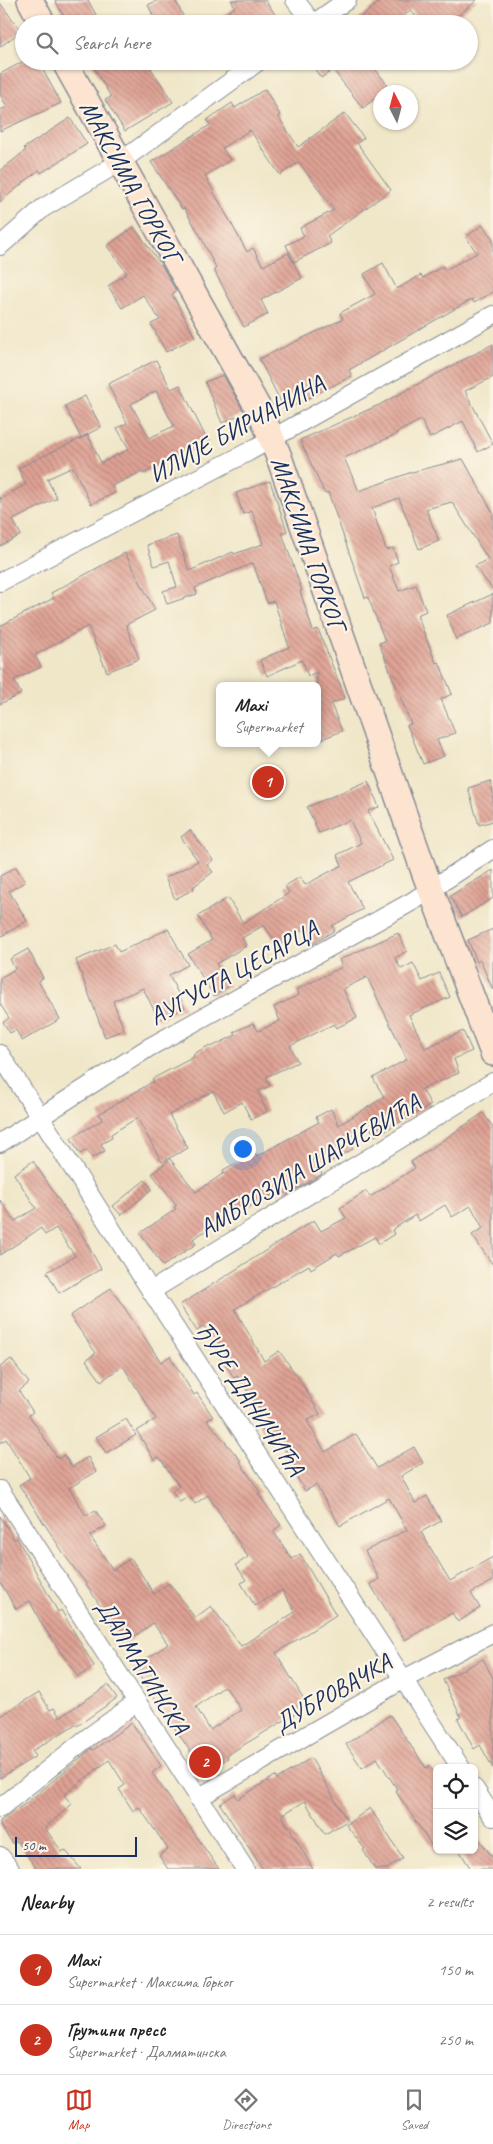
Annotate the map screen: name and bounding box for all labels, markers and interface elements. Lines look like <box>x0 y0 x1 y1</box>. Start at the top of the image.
search box <box>15 15 478 70</box>
icon: search <box>33 29 61 57</box>
text: Search here <box>73 31 150 55</box>
north arrow <box>373 85 418 130</box>
street label: МАКСИМА ГОРКОГ <box>72 95 190 273</box>
street label: ИЛИЈЕ БИРЧАНИНА <box>143 367 330 490</box>
street label: МАКСИМА ГОРКОГ <box>263 453 354 639</box>
popup <box>216 682 321 747</box>
text: Maxi <box>234 693 267 717</box>
text: Supermarket <box>234 717 303 737</box>
pin: 1 <box>252 763 284 801</box>
street label: АУГУСТА ЦЕСАРЦА <box>143 912 325 1033</box>
street label: АМБРОЗИЈА ШАРЧЕВИЋА <box>193 1086 427 1245</box>
your location <box>230 1136 256 1162</box>
street label: ЂУРЕ ДАНИЧИЋА <box>187 1315 312 1483</box>
street label: ДАЛМАТИНСКА <box>88 1593 197 1741</box>
street label: ДУБРОВАЧКА <box>268 1646 398 1739</box>
pin: 2 <box>189 1743 221 1781</box>
map controls <box>433 1764 478 1854</box>
button: locate <box>433 1764 478 1809</box>
button: layers <box>433 1809 478 1854</box>
scale bar <box>15 1834 138 1857</box>
text: 50 m <box>22 1837 46 1854</box>
text: Nearby <box>20 1889 73 1915</box>
text: 2 results <box>426 1892 473 1912</box>
text: Maxi <box>67 1948 100 1972</box>
text: 1 <box>32 1960 40 1980</box>
text: 150 m <box>439 1960 473 1980</box>
text: Supermarket · Максима Горког <box>67 1972 232 1992</box>
text: Грутини пресс <box>67 2018 165 2042</box>
text: 2 <box>32 2030 40 2050</box>
text: 250 m <box>439 2030 473 2050</box>
text: Supermarket · Далматинска <box>67 2042 226 2062</box>
tab: Map <box>65 2086 93 2133</box>
tab: Directions <box>222 2086 271 2133</box>
tab: Saved <box>400 2086 428 2133</box>

